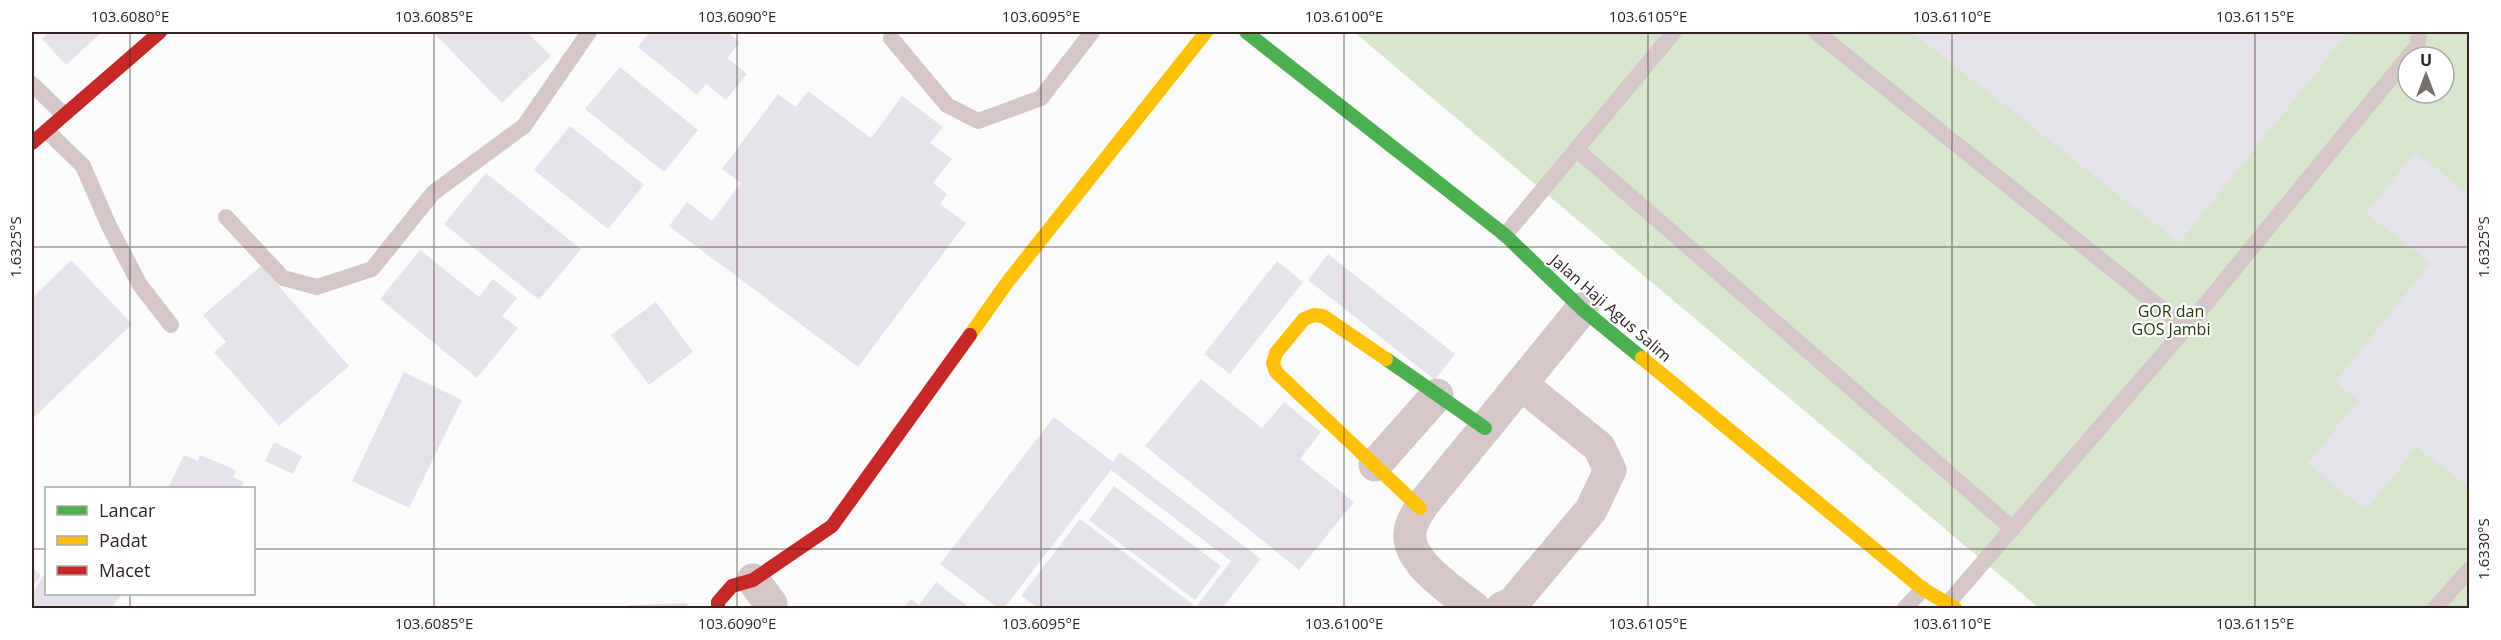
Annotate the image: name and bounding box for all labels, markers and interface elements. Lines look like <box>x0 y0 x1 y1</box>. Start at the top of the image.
text: 103.6080°E <box>91 6 169 26</box>
text: 103.6085°E <box>395 6 473 26</box>
text: 103.6090°E <box>698 6 776 26</box>
text: 103.6095°E <box>1002 6 1080 26</box>
text: 103.6100°E <box>1305 6 1383 26</box>
text: 103.6105°E <box>1609 6 1687 26</box>
text: 103.6110°E <box>1913 6 1991 26</box>
text: 103.6115°E <box>2216 6 2294 26</box>
north arrow <box>2396 45 2456 105</box>
text: U <box>2420 49 2432 71</box>
text: 1.6325°S <box>5 216 25 278</box>
text: 1.6325°S <box>2473 216 2493 278</box>
street label: Jalan Haji Agus Salim <box>1544 248 1676 367</box>
park label: GOR dan GOS Jambi <box>2132 300 2210 340</box>
legend <box>45 487 255 595</box>
text: Lancar <box>99 498 156 522</box>
text: 1.6330°S <box>2473 518 2493 580</box>
text: Padat <box>99 528 147 552</box>
text: Macet <box>99 558 150 582</box>
text: 103.6085°E <box>395 613 473 633</box>
text: 103.6090°E <box>698 613 776 633</box>
text: 103.6095°E <box>1002 613 1080 633</box>
text: 103.6100°E <box>1305 613 1383 633</box>
text: 103.6105°E <box>1609 613 1687 633</box>
text: 103.6110°E <box>1913 613 1991 633</box>
text: 103.6115°E <box>2216 613 2294 633</box>

